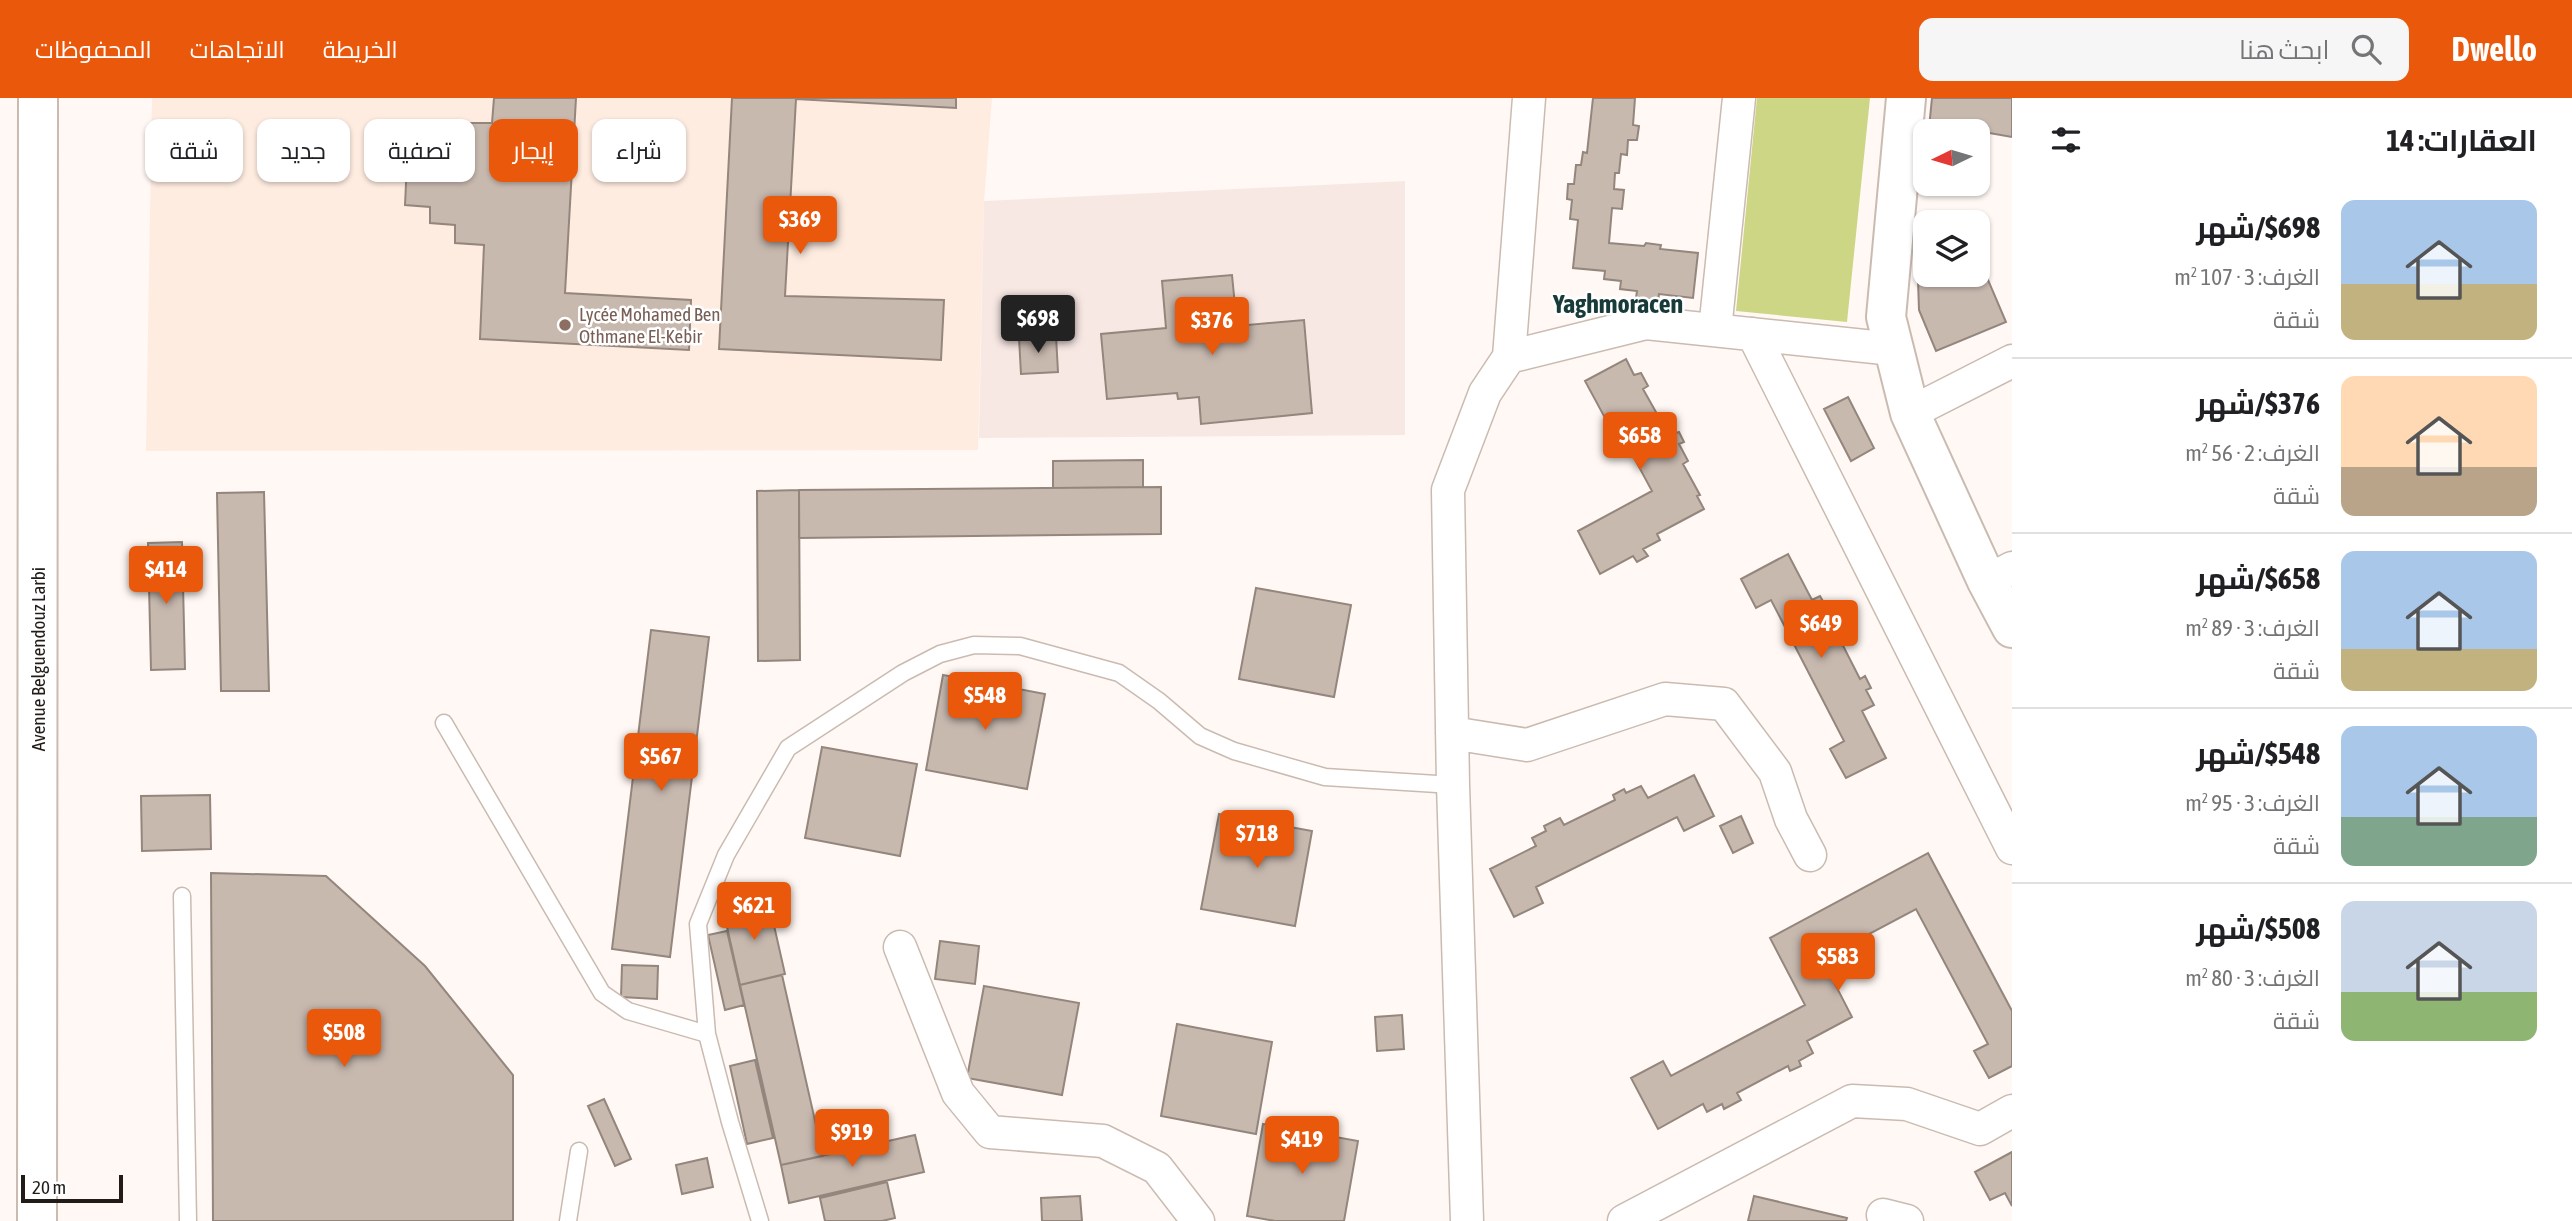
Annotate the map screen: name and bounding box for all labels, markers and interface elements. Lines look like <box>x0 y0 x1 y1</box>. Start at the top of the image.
search box <box>1919 18 2409 81</box>
icon: search <box>2347 30 2385 68</box>
text: Dwello <box>2451 30 2537 68</box>
text: ابحث هنا <box>2239 35 2329 65</box>
text: المحفوظات <box>35 36 152 63</box>
text: الاتجاهات <box>190 36 285 63</box>
text: الخريطة <box>323 36 398 63</box>
chip: شقة <box>145 119 243 182</box>
chip: جديد <box>257 119 350 182</box>
chip: تصفية <box>364 119 475 182</box>
chip: إيجار <box>489 119 578 182</box>
chip: شراء <box>592 119 686 182</box>
north arrow <box>1913 119 1990 196</box>
map controls <box>1913 119 1990 287</box>
icon: filters <box>2047 121 2085 159</box>
text: العقارات: 14 <box>2386 123 2537 157</box>
pin: $369 <box>759 197 841 256</box>
text: $369 <box>779 206 821 232</box>
button: layers <box>1913 210 1990 287</box>
text: $698/شهر <box>2196 210 2320 244</box>
icon: home <box>2397 228 2481 312</box>
text: الغرف: 3 · 107 m² <box>2174 264 2320 290</box>
district label: Yaghmoracen <box>1552 289 1683 319</box>
pin: $698 <box>997 296 1079 355</box>
pin: $376 <box>1171 298 1253 357</box>
place label: Lycée Mohamed Ben Othmane El-Kebir <box>579 303 721 347</box>
text: $698 <box>1017 305 1059 331</box>
text: $376 <box>1191 307 1233 333</box>
text: شقة <box>2273 307 2320 333</box>
marker: Lycée Mohamed Ben Othmane El-Kebir <box>557 317 573 333</box>
text: $376/شهر <box>2196 386 2320 420</box>
icon: home <box>2397 404 2481 488</box>
pin: $658 <box>1599 412 1681 472</box>
text: $658 <box>1619 422 1661 448</box>
text: الغرف: 2 · 56 m² <box>2185 440 2320 466</box>
text: شقة <box>2273 483 2320 509</box>
pin: $414 <box>125 546 207 606</box>
text: $414 <box>145 556 187 582</box>
text: $658/شهر <box>2196 561 2320 595</box>
street label: Avenue Belguendouz Larbi <box>27 567 49 751</box>
icon: home <box>2397 579 2481 663</box>
pin: $649 <box>1780 601 1862 660</box>
text: $649 <box>1800 610 1842 636</box>
text: الغرف: 3 · 89 m² <box>2185 615 2320 641</box>
text: شقة <box>2273 658 2320 684</box>
pin: $548 <box>944 672 1026 732</box>
text: $548 <box>964 682 1006 708</box>
pin: $567 <box>620 734 702 793</box>
text: $548/شهر <box>2196 736 2320 770</box>
text: $567 <box>640 743 682 769</box>
icon: home <box>2397 754 2481 838</box>
text: الغرف: 3 · 95 m² <box>2185 790 2320 816</box>
pin: $718 <box>1216 810 1298 870</box>
text: $718 <box>1236 820 1278 846</box>
text: شقة <box>2273 833 2320 859</box>
pin: $621 <box>713 882 795 942</box>
text: $621 <box>733 892 775 918</box>
text: $508/شهر <box>2196 911 2320 945</box>
icon: home <box>2397 929 2481 1013</box>
pin: $583 <box>1797 934 1879 993</box>
text: $583 <box>1817 943 1859 969</box>
text: الغرف: 3 · 80 m² <box>2185 965 2320 991</box>
text: شقة <box>2273 1008 2320 1034</box>
pin: $508 <box>303 1010 385 1069</box>
text: $508 <box>323 1019 365 1045</box>
pin: $919 <box>811 1110 893 1169</box>
pin: $419 <box>1261 1116 1343 1176</box>
text: $919 <box>831 1119 873 1145</box>
text: $419 <box>1281 1126 1323 1152</box>
scale bar <box>21 1172 122 1204</box>
text: 20 m <box>32 1176 66 1198</box>

